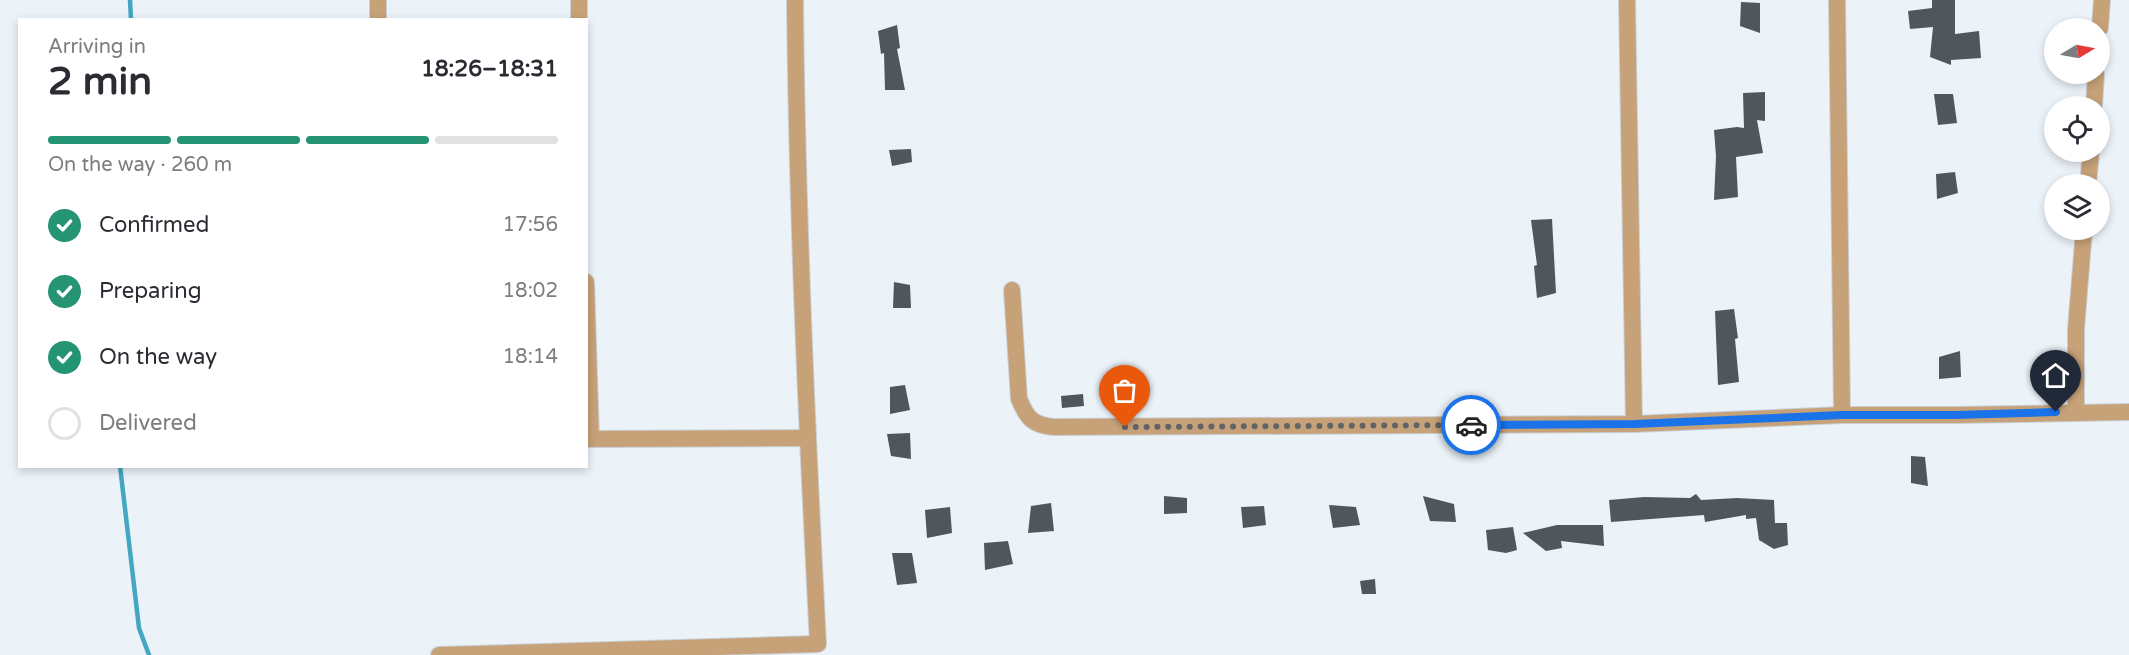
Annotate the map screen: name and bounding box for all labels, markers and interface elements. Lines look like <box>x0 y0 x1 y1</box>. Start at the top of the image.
north arrow <box>2044 18 2110 84</box>
map controls <box>2044 18 2110 240</box>
text: Arriving in <box>48 35 146 59</box>
text: 18:26–18:31 <box>421 56 558 82</box>
text: 2 min <box>48 58 152 105</box>
button: locate <box>2044 96 2110 162</box>
text: On the way · 260 m <box>48 153 232 177</box>
button: layers <box>2044 174 2110 240</box>
icon: check <box>48 209 81 242</box>
text: Confirmed <box>99 212 209 238</box>
text: 17:56 <box>503 213 558 237</box>
icon: check <box>48 275 81 308</box>
text: Preparing <box>99 278 202 304</box>
text: 18:02 <box>503 279 558 303</box>
icon: check <box>48 341 81 374</box>
text: On the way <box>99 344 217 370</box>
text: 18:14 <box>503 345 558 369</box>
pin <box>2030 350 2081 412</box>
icon: home <box>2039 359 2072 392</box>
pin <box>1099 365 1150 427</box>
icon: bag <box>1108 374 1141 407</box>
courier <box>1441 395 1501 455</box>
icon: car <box>1455 409 1488 442</box>
text: Delivered <box>99 410 197 436</box>

